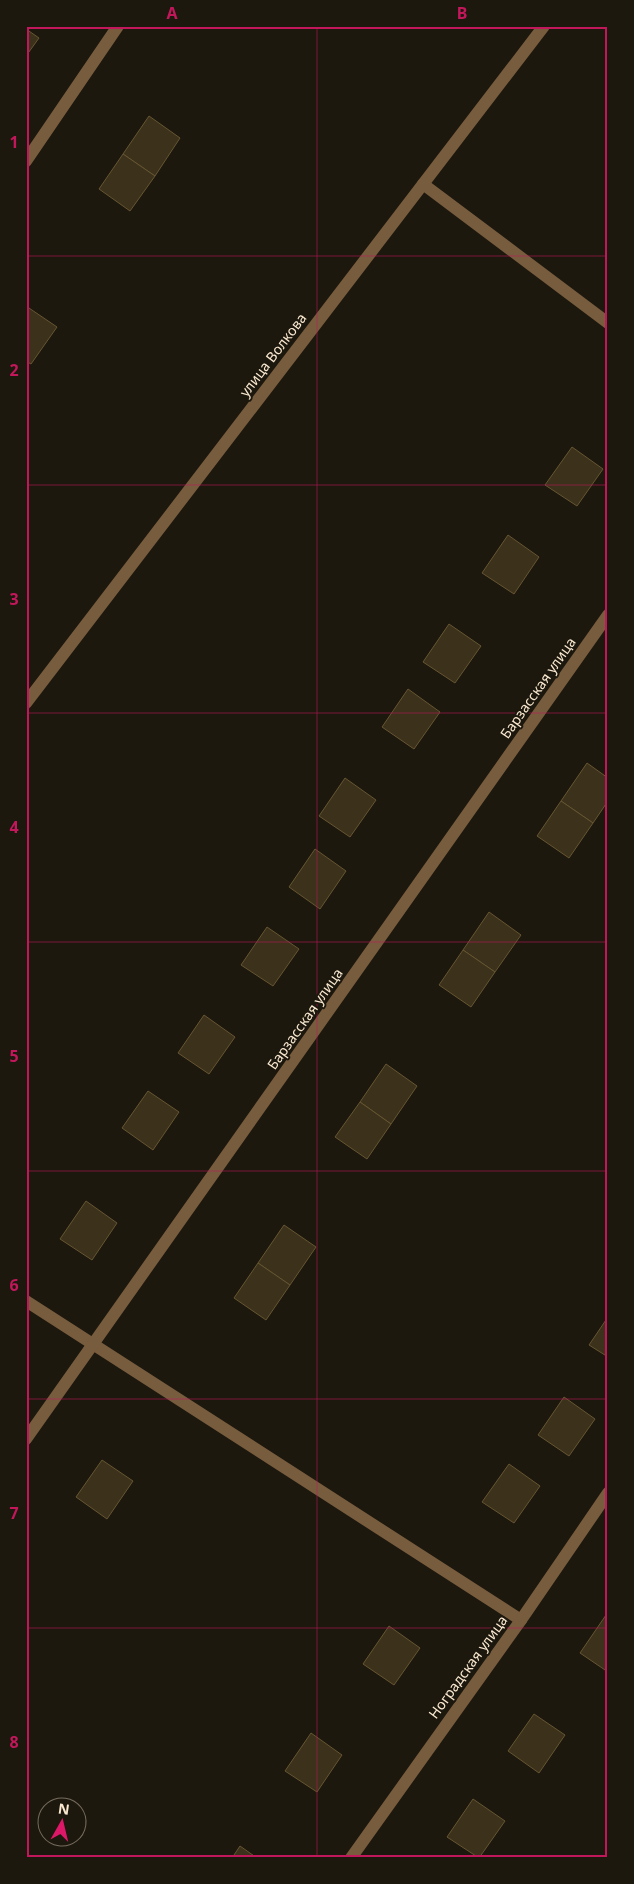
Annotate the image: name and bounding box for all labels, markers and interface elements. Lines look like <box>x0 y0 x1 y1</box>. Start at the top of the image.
text: A <box>166 2 178 24</box>
text: B <box>457 2 467 24</box>
text: 1 <box>9 131 19 153</box>
street label: улица Волкова <box>235 309 310 400</box>
text: 2 <box>9 359 19 381</box>
text: 3 <box>9 588 19 610</box>
street label: Барзасская улица <box>496 633 580 742</box>
text: 4 <box>9 816 19 838</box>
street label: Барзасская улица <box>263 964 347 1073</box>
text: 5 <box>9 1045 19 1067</box>
text: 6 <box>9 1274 19 1296</box>
text: 7 <box>9 1502 19 1524</box>
street label: Ноградская улица <box>424 1611 511 1722</box>
text: 8 <box>9 1731 19 1753</box>
north arrow <box>38 1796 88 1846</box>
text: N <box>57 1798 71 1819</box>

